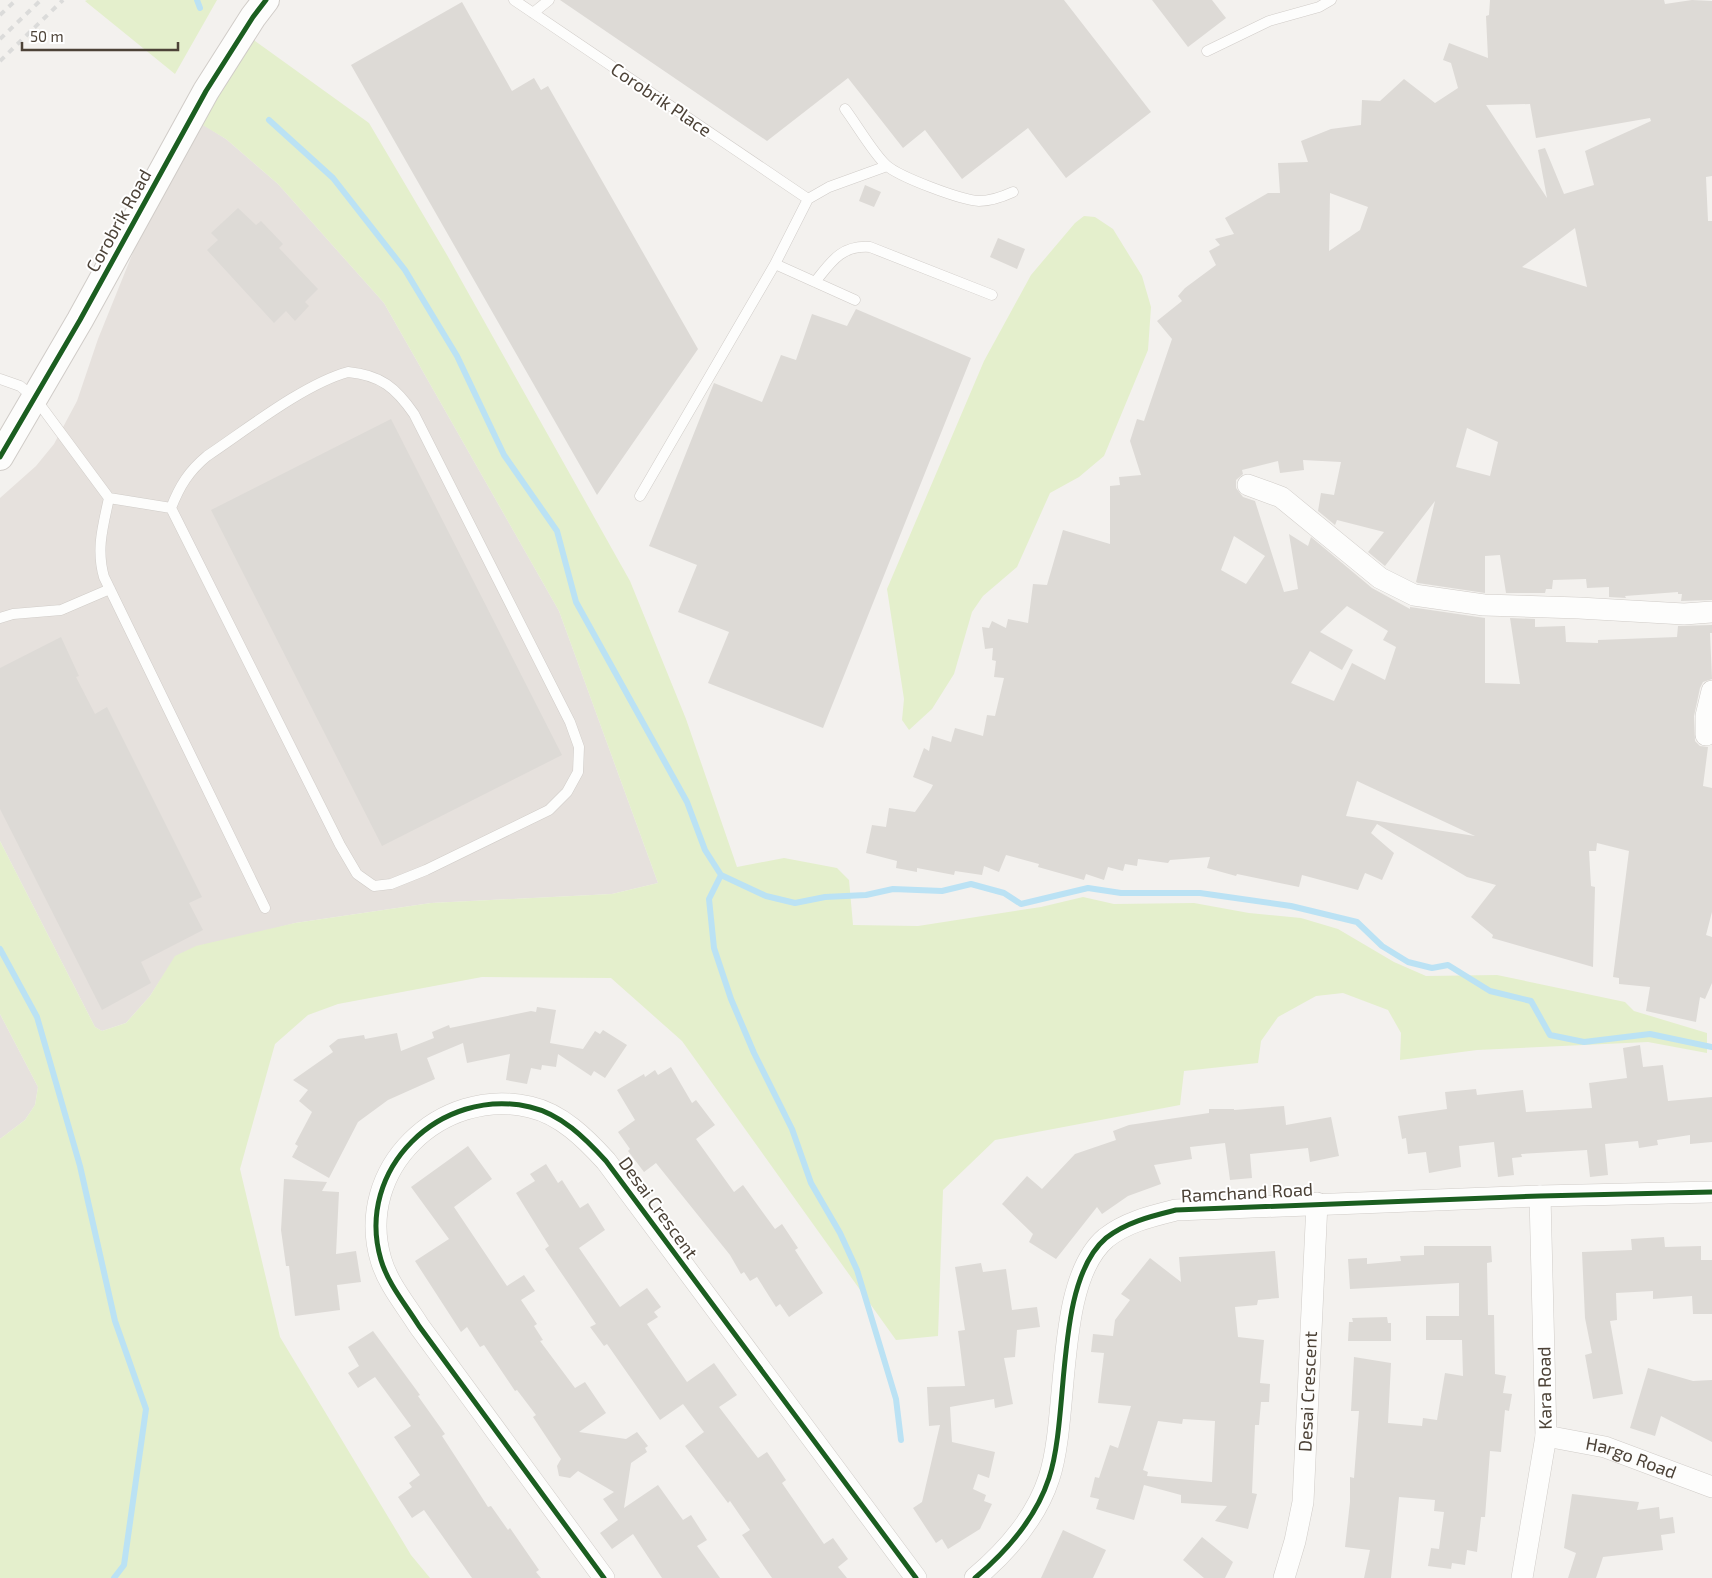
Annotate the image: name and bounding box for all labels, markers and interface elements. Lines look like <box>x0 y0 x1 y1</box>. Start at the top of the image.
scale bar <box>22 20 179 52</box>
text: 50 m <box>30 27 64 45</box>
street label: Corobrik Place <box>607 57 716 141</box>
street label: Corobrik Road <box>81 165 155 276</box>
street label: Desai Crescent <box>614 1152 703 1263</box>
street label: Ramchand Road <box>1180 1178 1314 1206</box>
street label: Desai Crescent <box>1293 1330 1321 1452</box>
street label: Kara Road <box>1532 1346 1556 1430</box>
street label: Hargo Road <box>1584 1432 1680 1483</box>

